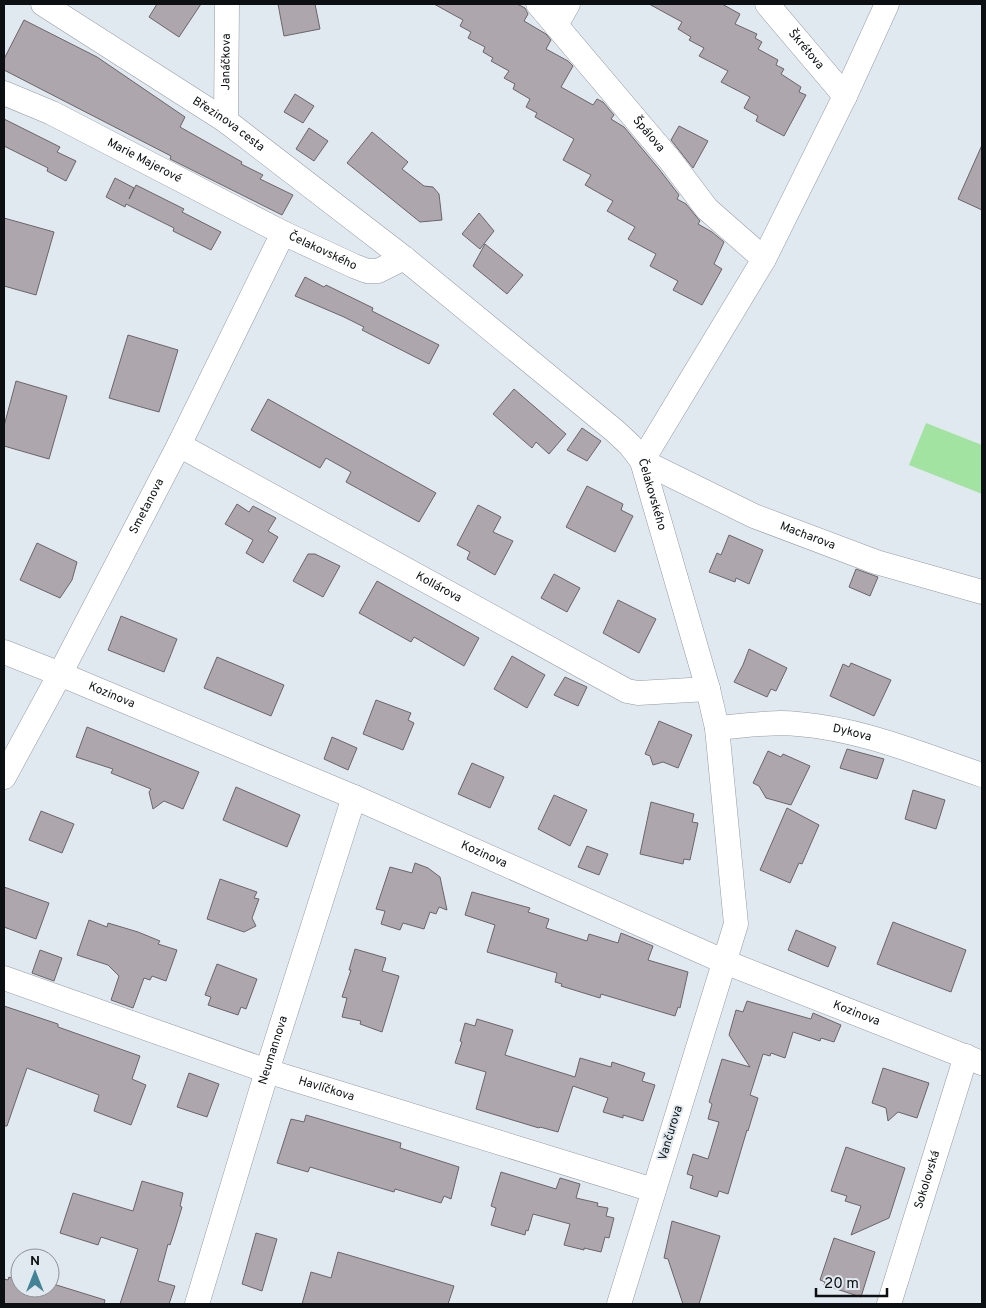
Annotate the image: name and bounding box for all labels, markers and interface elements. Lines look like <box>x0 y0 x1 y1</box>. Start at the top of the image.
street label: Škrétova <box>784 26 827 73</box>
street label: Janáčkova <box>218 33 235 91</box>
street label: Březinova cesta <box>189 93 268 156</box>
street label: Špálova <box>629 113 668 156</box>
street label: Marie Majerové <box>104 135 184 187</box>
street label: Čelakovského <box>286 229 360 274</box>
street label: Čelakovského <box>634 457 670 533</box>
street label: Smetanova <box>126 476 168 537</box>
street label: Macharova <box>777 518 838 554</box>
street label: Kollárova <box>413 568 464 607</box>
street label: Kozinova <box>86 679 137 712</box>
street label: Dykova <box>831 721 873 745</box>
street label: Kozinova <box>458 837 510 872</box>
street label: Kozinova <box>831 997 882 1030</box>
street label: Neumannova <box>255 1014 292 1087</box>
street label: Havlíčkova <box>296 1073 356 1105</box>
street label: Vančurova <box>655 1104 687 1162</box>
street label: Sokolovská <box>911 1149 944 1211</box>
north arrow <box>10 1248 60 1298</box>
text: N <box>30 1253 40 1270</box>
scale bar <box>816 1266 887 1298</box>
text: 20 m <box>824 1275 859 1294</box>

